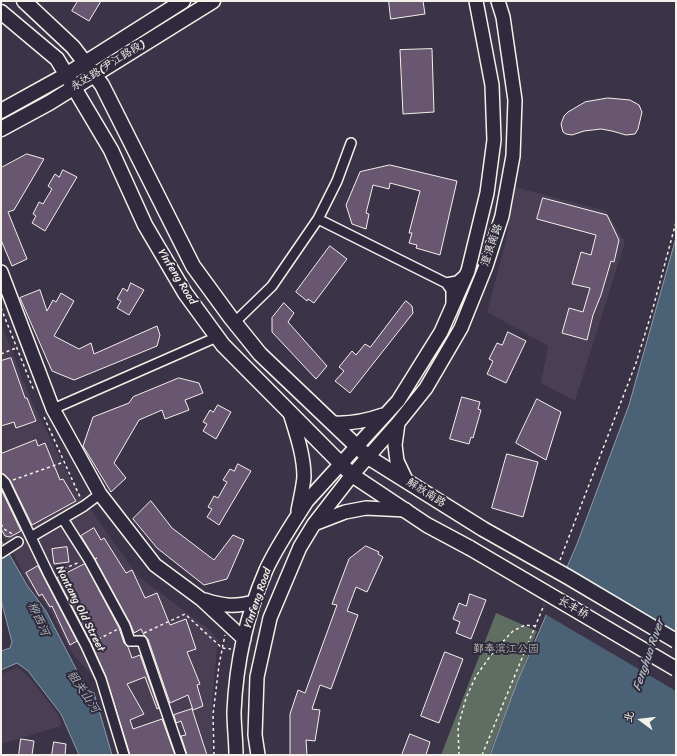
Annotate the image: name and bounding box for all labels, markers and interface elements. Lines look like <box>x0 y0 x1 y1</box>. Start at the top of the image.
street label: 永达路(尹江路段) <box>69 38 147 94</box>
street label: 澄浪南路 <box>479 222 505 268</box>
street label: Yinfeng Road <box>155 247 199 307</box>
street label: 解放南路 <box>404 476 448 510</box>
street label: Nantang Old Street <box>53 564 107 654</box>
street label: Yinfeng Road <box>242 566 274 630</box>
street label: 长丰桥 <box>555 594 591 622</box>
water label: 柳西河 <box>24 600 52 638</box>
water label: Fenghua Rıver <box>630 617 668 693</box>
park label: 鄞奉滨江公园 <box>473 642 539 656</box>
water label: 祖关山河 <box>64 668 102 716</box>
north arrow <box>621 700 661 740</box>
text: 北 <box>618 709 640 725</box>

